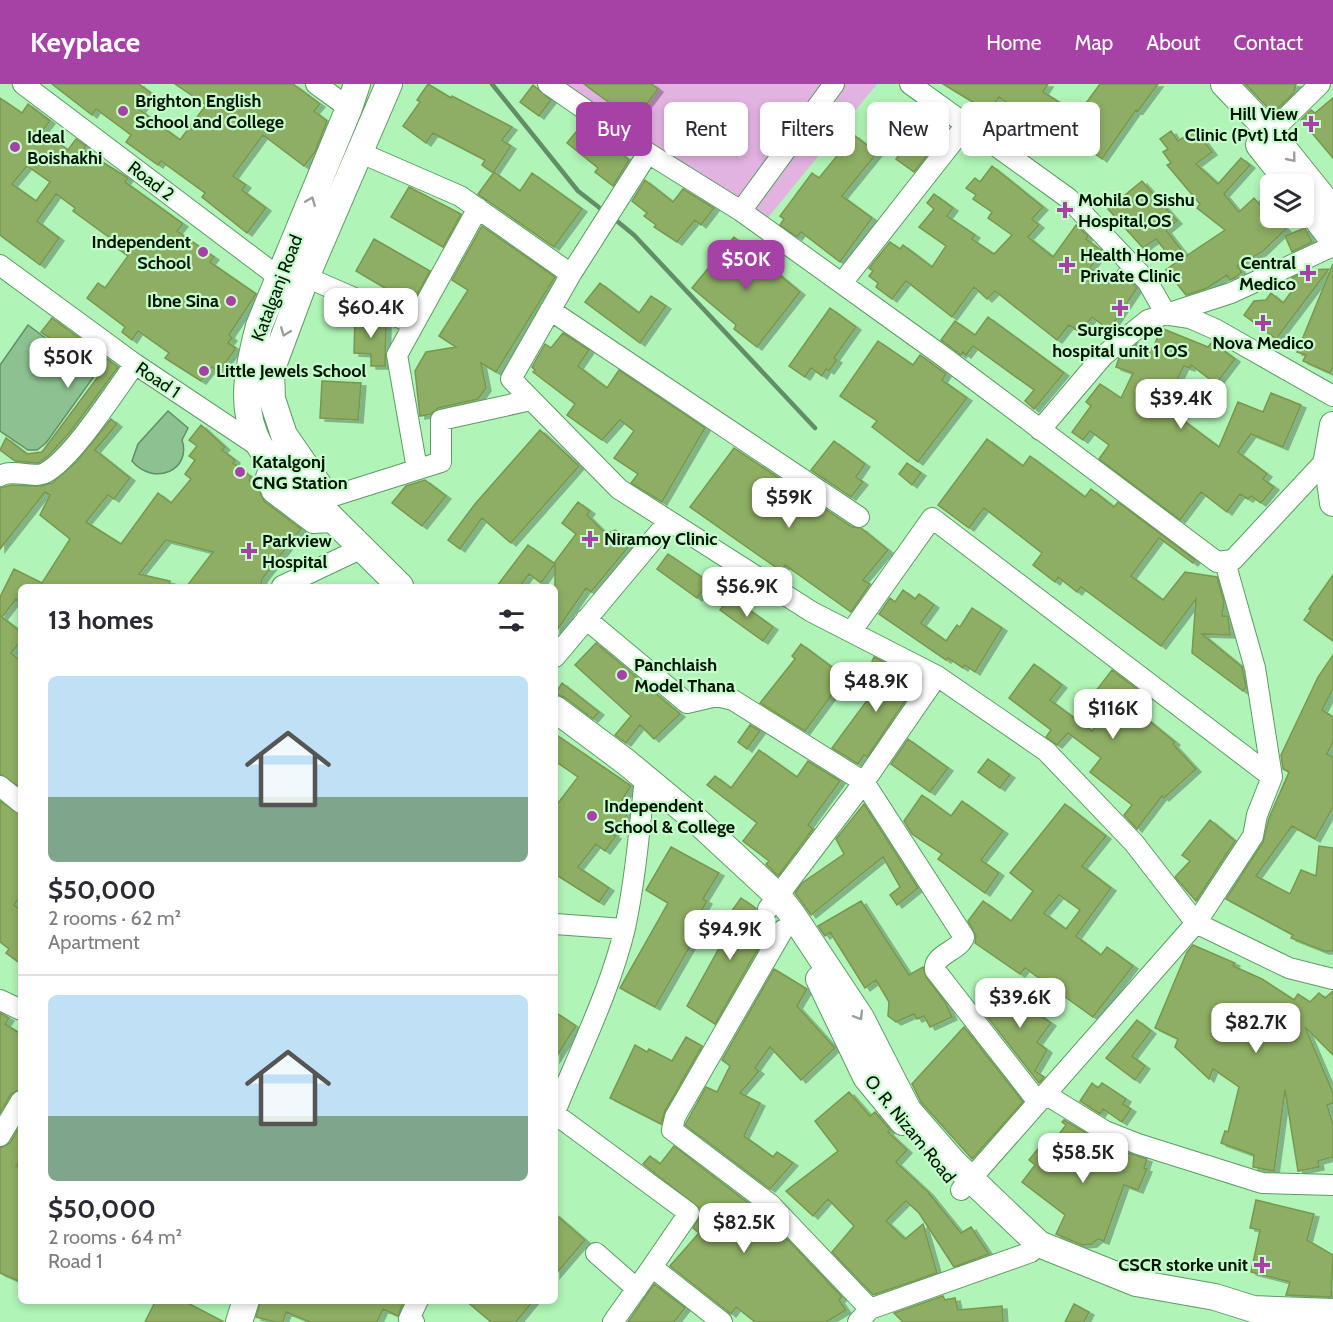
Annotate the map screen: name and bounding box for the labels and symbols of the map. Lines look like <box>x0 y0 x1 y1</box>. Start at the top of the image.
place label: Brighton English School and College <box>135 90 284 133</box>
place label: Hill View Clinic (Pvt) Ltd <box>1185 103 1298 146</box>
marker: Brighton English School and College <box>116 104 130 118</box>
marker: Hill View Clinic (Pvt) Ltd <box>1302 115 1320 133</box>
place label: Ideal Boishakhi <box>27 126 102 169</box>
marker: Ideal Boishakhi <box>8 140 22 154</box>
one-way arrow <box>1284 151 1295 162</box>
street label: Road 2 <box>123 156 179 206</box>
place label: Mohila O Sishu Hospital,OS <box>1078 189 1195 232</box>
one-way arrow <box>304 196 316 207</box>
marker: Mohila O Sishu Hospital,OS <box>1056 201 1074 219</box>
place label: Independent School <box>92 231 191 274</box>
street label: Katalganj Road <box>247 232 307 344</box>
pin: $50K <box>710 240 782 291</box>
place label: Health Home Private Clinic <box>1080 244 1184 287</box>
marker: Independent School <box>196 245 210 259</box>
place label: Central Medico <box>1239 252 1296 295</box>
marker: Health Home Private Clinic <box>1058 256 1076 274</box>
marker: Central Medico <box>1301 266 1315 280</box>
pin: $60.4K <box>322 288 420 339</box>
place label: Ibne Sina <box>147 290 219 312</box>
marker: Ibne Sina <box>224 294 238 308</box>
marker: Surgiscope hospital unit 1 OS <box>1111 299 1129 317</box>
marker: Nova Medico <box>1256 316 1270 330</box>
place label: Surgiscope hospital unit 1 OS <box>1052 319 1188 362</box>
one-way arrow <box>280 325 292 336</box>
place label: Nova Medico <box>1212 332 1314 354</box>
pin: $50K <box>32 338 104 389</box>
street label: Road 1 <box>132 357 184 403</box>
place label: Little Jewels School <box>216 360 366 382</box>
marker: Little Jewels School <box>197 364 211 378</box>
pin: $39.4K <box>1132 379 1230 430</box>
place label: Katalgonj CNG Station <box>252 451 348 494</box>
marker: Katalgonj CNG Station <box>233 465 247 479</box>
pin: $59K <box>753 478 825 529</box>
place label: Niramoy Clinic <box>604 528 718 550</box>
place label: Parkview Hospital <box>262 530 332 573</box>
marker: Niramoy Clinic <box>581 530 599 548</box>
marker: Parkview Hospital <box>240 542 258 560</box>
pin: $56.9K <box>698 567 796 618</box>
place label: Panchlaish Model Thana <box>634 654 735 697</box>
pin: $48.9K <box>827 662 925 713</box>
marker: Panchlaish Model Thana <box>615 668 629 682</box>
pin: $116K <box>1071 689 1155 740</box>
place label: Independent School & College <box>604 795 735 838</box>
marker: Independent School & College <box>585 809 599 823</box>
pin: $94.9K <box>681 910 779 961</box>
pin: $39.6K <box>971 978 1069 1029</box>
pin: $82.7K <box>1207 1003 1305 1054</box>
one-way arrow <box>852 1010 864 1020</box>
street label: O. R. Nizam Road <box>860 1071 960 1187</box>
pin: $58.5K <box>1034 1133 1132 1184</box>
pin: $82.5K <box>695 1203 793 1254</box>
place label: CSCR storke unit <box>1118 1254 1248 1276</box>
marker: CSCR storke unit <box>1253 1256 1271 1274</box>

